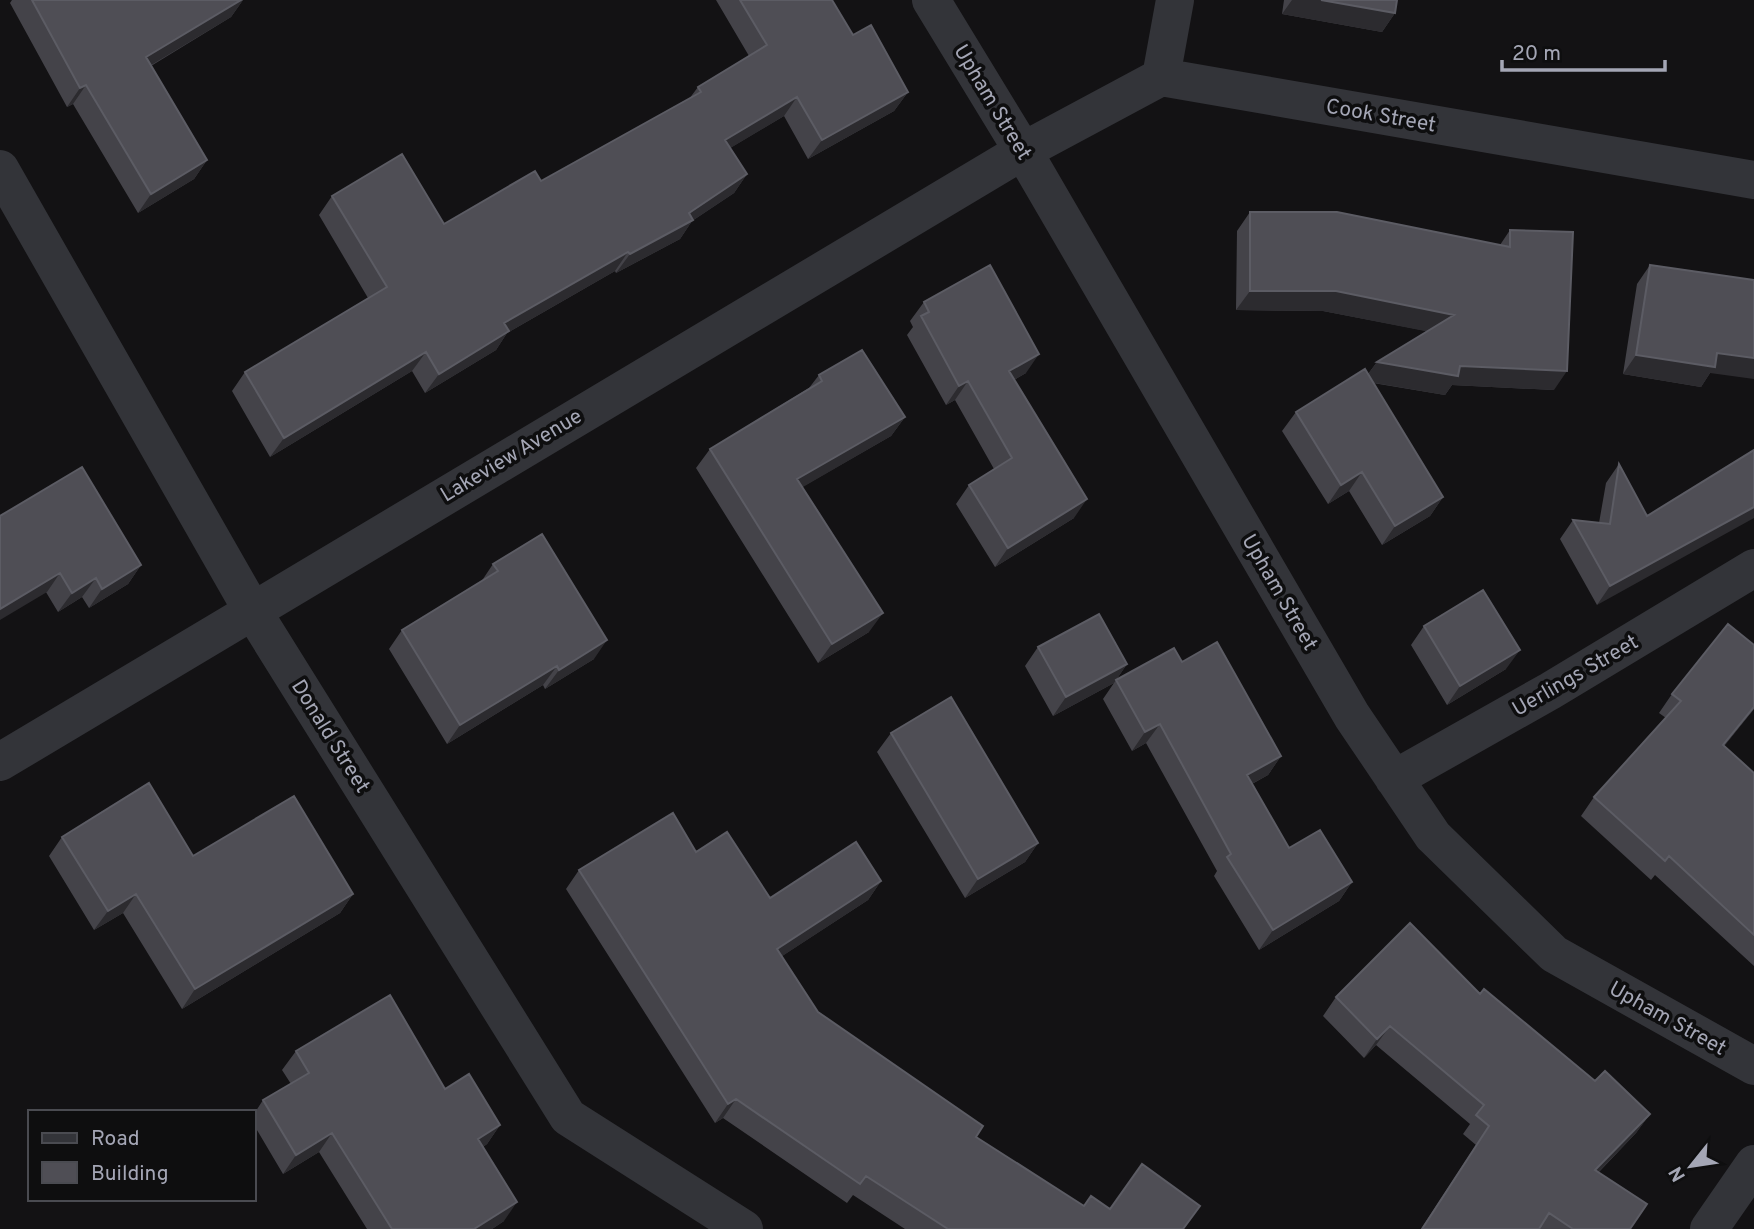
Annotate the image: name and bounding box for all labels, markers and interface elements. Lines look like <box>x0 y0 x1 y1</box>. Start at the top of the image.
scale bar <box>1502 28 1665 72</box>
street label: Upham Street <box>947 40 1037 165</box>
text: 20 m <box>1512 41 1561 68</box>
street label: Cook Street <box>1324 94 1438 139</box>
street label: Lakeview Avenue <box>436 403 588 509</box>
street label: Upham Street <box>1234 530 1323 656</box>
street label: Uerlings Street <box>1508 629 1644 723</box>
street label: Donald Street <box>284 675 375 799</box>
street label: Upham Street <box>1604 976 1731 1063</box>
legend <box>28 1110 256 1201</box>
text: Road <box>91 1126 140 1153</box>
north arrow <box>1656 1131 1726 1201</box>
text: Building <box>91 1161 169 1188</box>
text: N <box>1664 1162 1692 1185</box>

